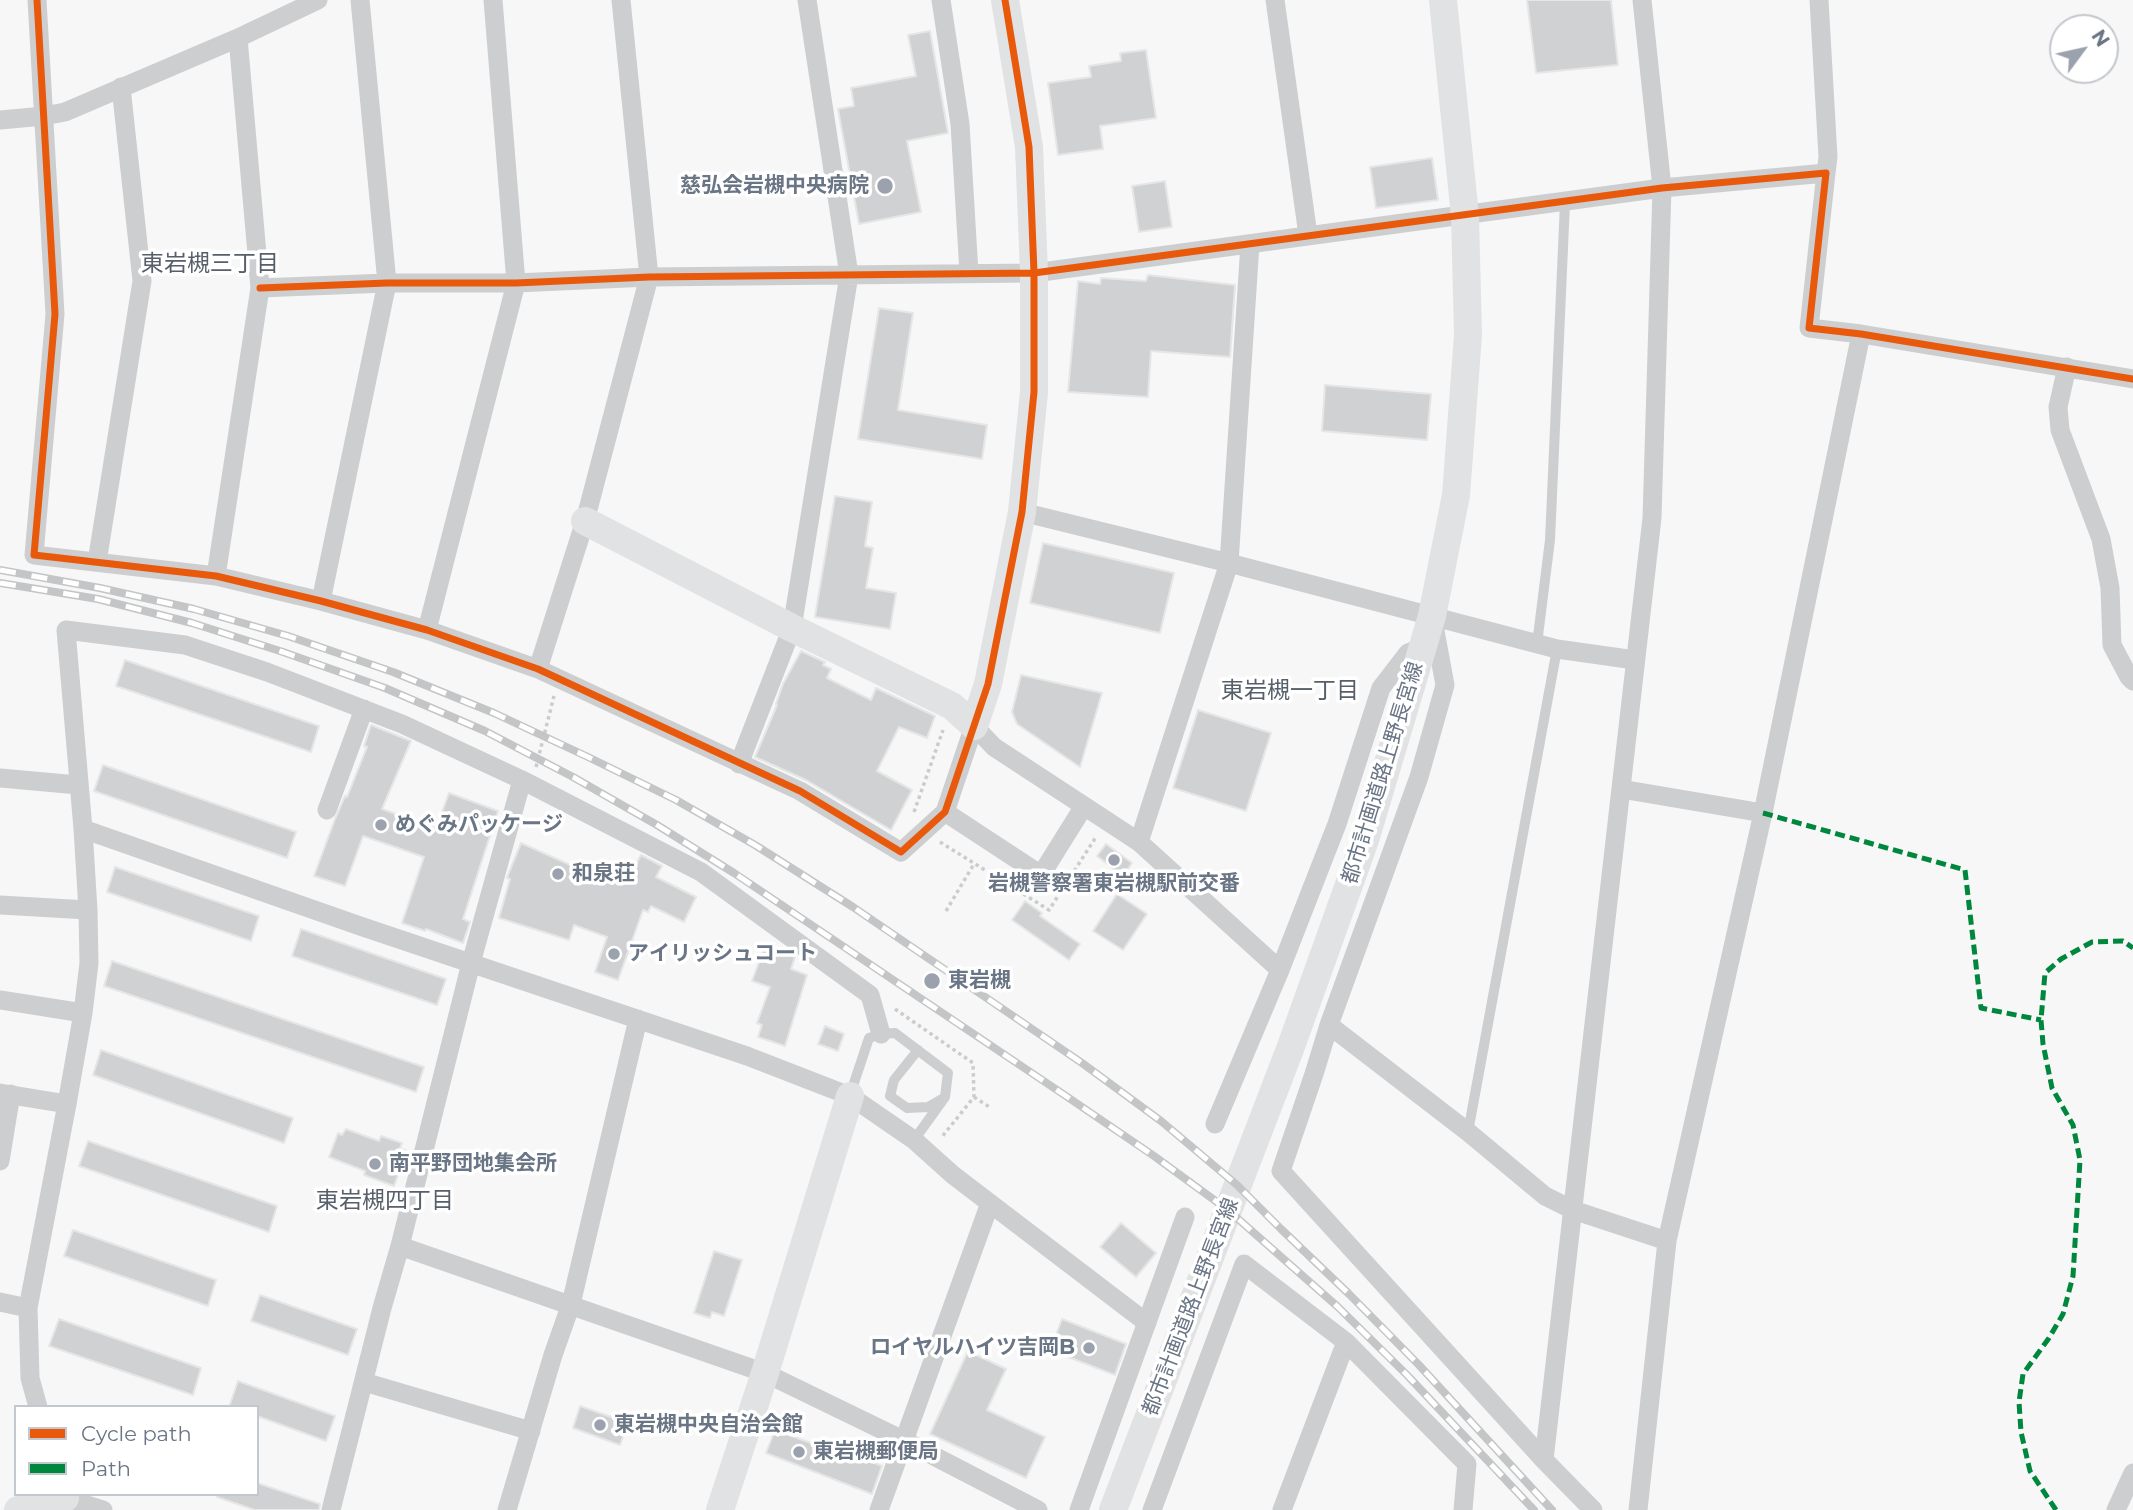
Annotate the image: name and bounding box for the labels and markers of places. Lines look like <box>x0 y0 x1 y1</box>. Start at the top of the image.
place label: 慈弘会岩槻中央病院 <box>680 173 869 199</box>
marker: 慈弘会岩槻中央病院 <box>875 176 895 196</box>
place label: めぐみパッケージ <box>395 812 563 838</box>
marker: めぐみパッケージ <box>373 817 389 833</box>
marker: 岩槻警察署東岩槻駅前交番 <box>1106 852 1122 868</box>
place label: 和泉荘 <box>572 861 635 887</box>
marker: 和泉荘 <box>550 866 566 882</box>
place label: 岩槻警察署東岩槻駅前交番 <box>988 871 1240 897</box>
place label: アイリッシュコート <box>628 941 817 967</box>
marker: アイリッシュコート <box>606 946 622 962</box>
place label: 東岩槻 <box>948 968 1011 994</box>
marker: 東岩槻 <box>922 971 942 991</box>
place label: 南平野団地集会所 <box>389 1151 557 1177</box>
marker: 南平野団地集会所 <box>367 1156 383 1172</box>
place label: ロイヤルハイツ吉岡B <box>870 1335 1075 1361</box>
marker: ロイヤルハイツ吉岡B <box>1081 1340 1097 1356</box>
place label: 東岩槻中央自治会館 <box>614 1412 803 1438</box>
marker: 東岩槻中央自治会館 <box>592 1417 608 1433</box>
place label: 東岩槻郵便局 <box>813 1439 939 1465</box>
marker: 東岩槻郵便局 <box>791 1444 807 1460</box>

